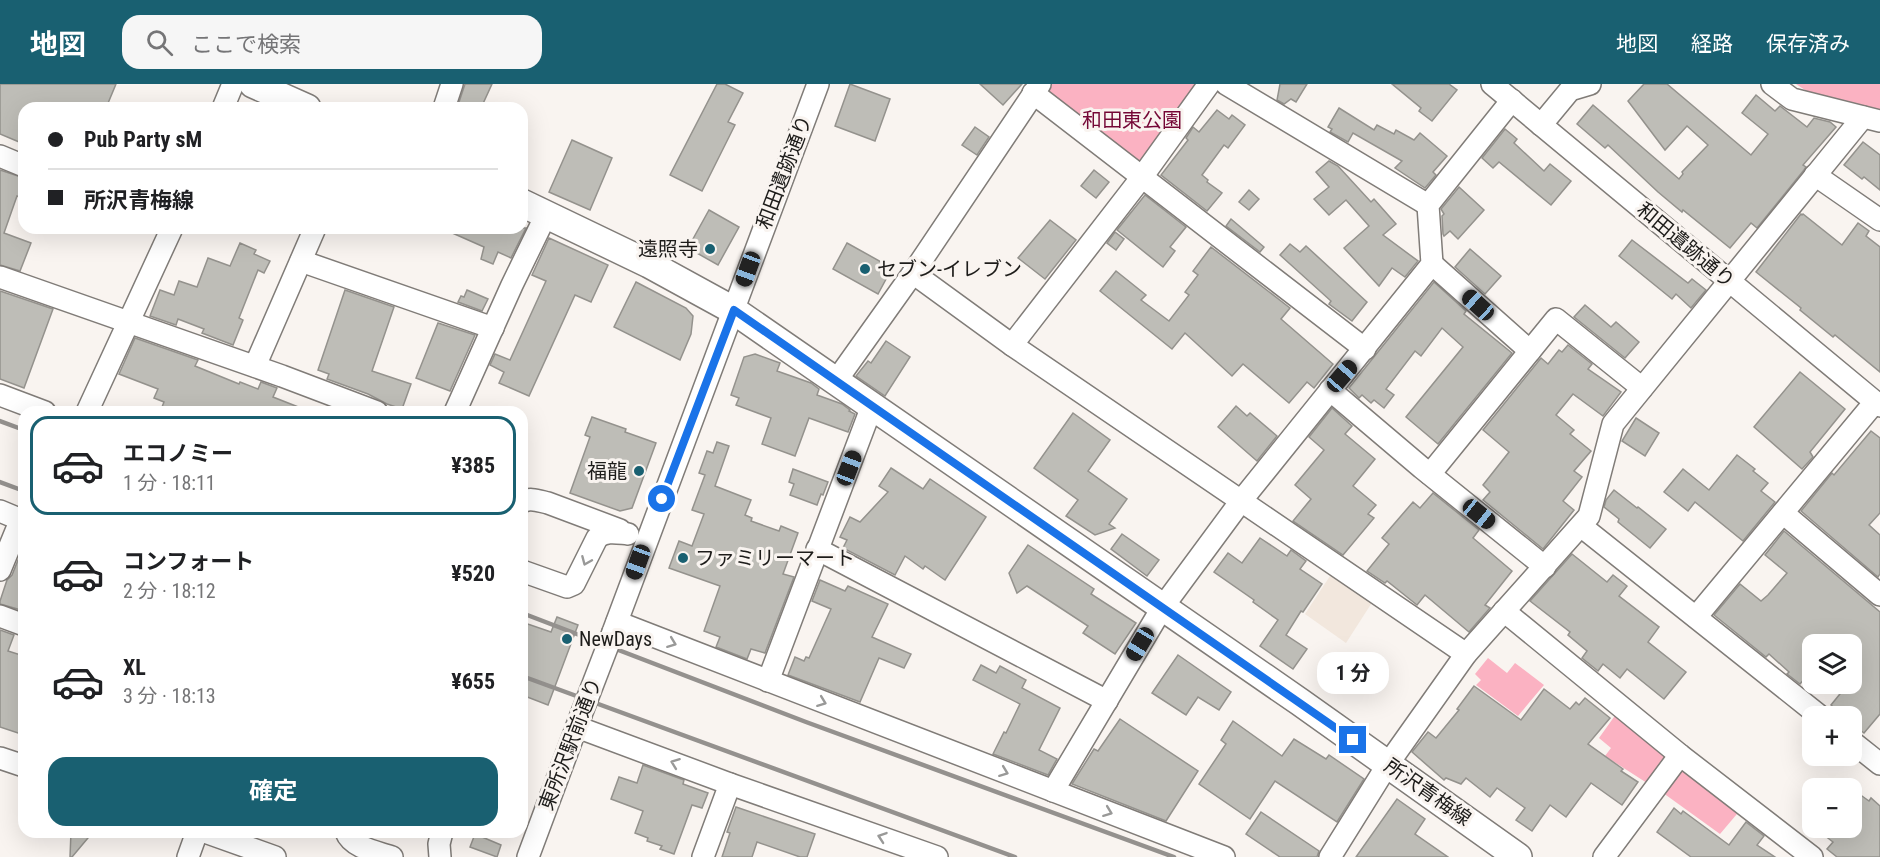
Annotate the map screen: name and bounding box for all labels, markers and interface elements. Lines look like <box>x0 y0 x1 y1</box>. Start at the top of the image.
search box <box>122 15 542 69</box>
icon: search <box>143 26 176 59</box>
text: 地図 <box>30 28 86 61</box>
text: ここで検索 <box>191 32 301 57</box>
text: 地図 <box>1616 32 1658 56</box>
text: 経路 <box>1691 32 1733 56</box>
text: 保存済み <box>1766 32 1850 56</box>
park label: 和田東公園 <box>1082 108 1182 132</box>
street label: 和田遺跡通り <box>751 112 817 232</box>
text: Pub Party sM <box>84 127 202 152</box>
text: 所沢青梅線 <box>84 188 194 213</box>
street label: 和田遺跡通り <box>1632 197 1740 293</box>
place label: 遠照寺 <box>638 237 698 261</box>
marker: 遠照寺 <box>703 242 717 256</box>
car <box>733 249 763 289</box>
place label: セブン-イレブン <box>877 257 1022 281</box>
marker: セブン-イレブン <box>858 262 872 276</box>
car <box>1459 286 1497 324</box>
car <box>1323 357 1361 395</box>
icon: car <box>51 439 105 493</box>
text: エコノミー <box>123 441 233 466</box>
car <box>834 448 864 488</box>
text: ¥385 <box>451 453 495 478</box>
place label: 福龍 <box>587 459 627 483</box>
marker: 福龍 <box>632 464 646 478</box>
text: 1 分 · 18:11 <box>123 471 216 495</box>
route start <box>648 485 675 512</box>
car <box>1459 496 1499 532</box>
car <box>623 542 653 582</box>
place label: ファミリーマート <box>695 546 855 570</box>
icon: car <box>51 547 105 601</box>
text: コンフォート <box>123 549 254 574</box>
marker: ファミリーマート <box>676 551 690 565</box>
one-way arrow <box>581 554 593 565</box>
text: ¥520 <box>451 561 495 586</box>
text: 2 分 · 18:12 <box>123 579 216 603</box>
car <box>1123 624 1157 664</box>
place label: NewDays <box>579 627 652 651</box>
marker: NewDays <box>560 632 574 646</box>
map controls <box>1802 634 1862 838</box>
button: layers <box>1802 634 1862 694</box>
one-way arrow <box>666 635 677 648</box>
callout: 1 分 <box>1317 653 1389 695</box>
icon: car <box>51 655 105 709</box>
text: XL <box>123 655 146 680</box>
text: 1 分 <box>1336 661 1370 685</box>
text: ¥655 <box>451 669 495 694</box>
street label: 東所沢駅前通り <box>534 674 606 814</box>
text: 3 分 · 18:13 <box>123 684 216 708</box>
one-way arrow <box>816 695 827 707</box>
button: + <box>1802 706 1862 766</box>
route end <box>1339 726 1366 753</box>
street label: 所沢青梅線 <box>1380 753 1476 831</box>
button: 確定 <box>48 757 498 826</box>
one-way arrow <box>670 758 681 771</box>
one-way arrow <box>998 765 1009 777</box>
button: − <box>1802 778 1862 838</box>
one-way arrow <box>1101 805 1112 817</box>
one-way arrow <box>877 832 887 845</box>

